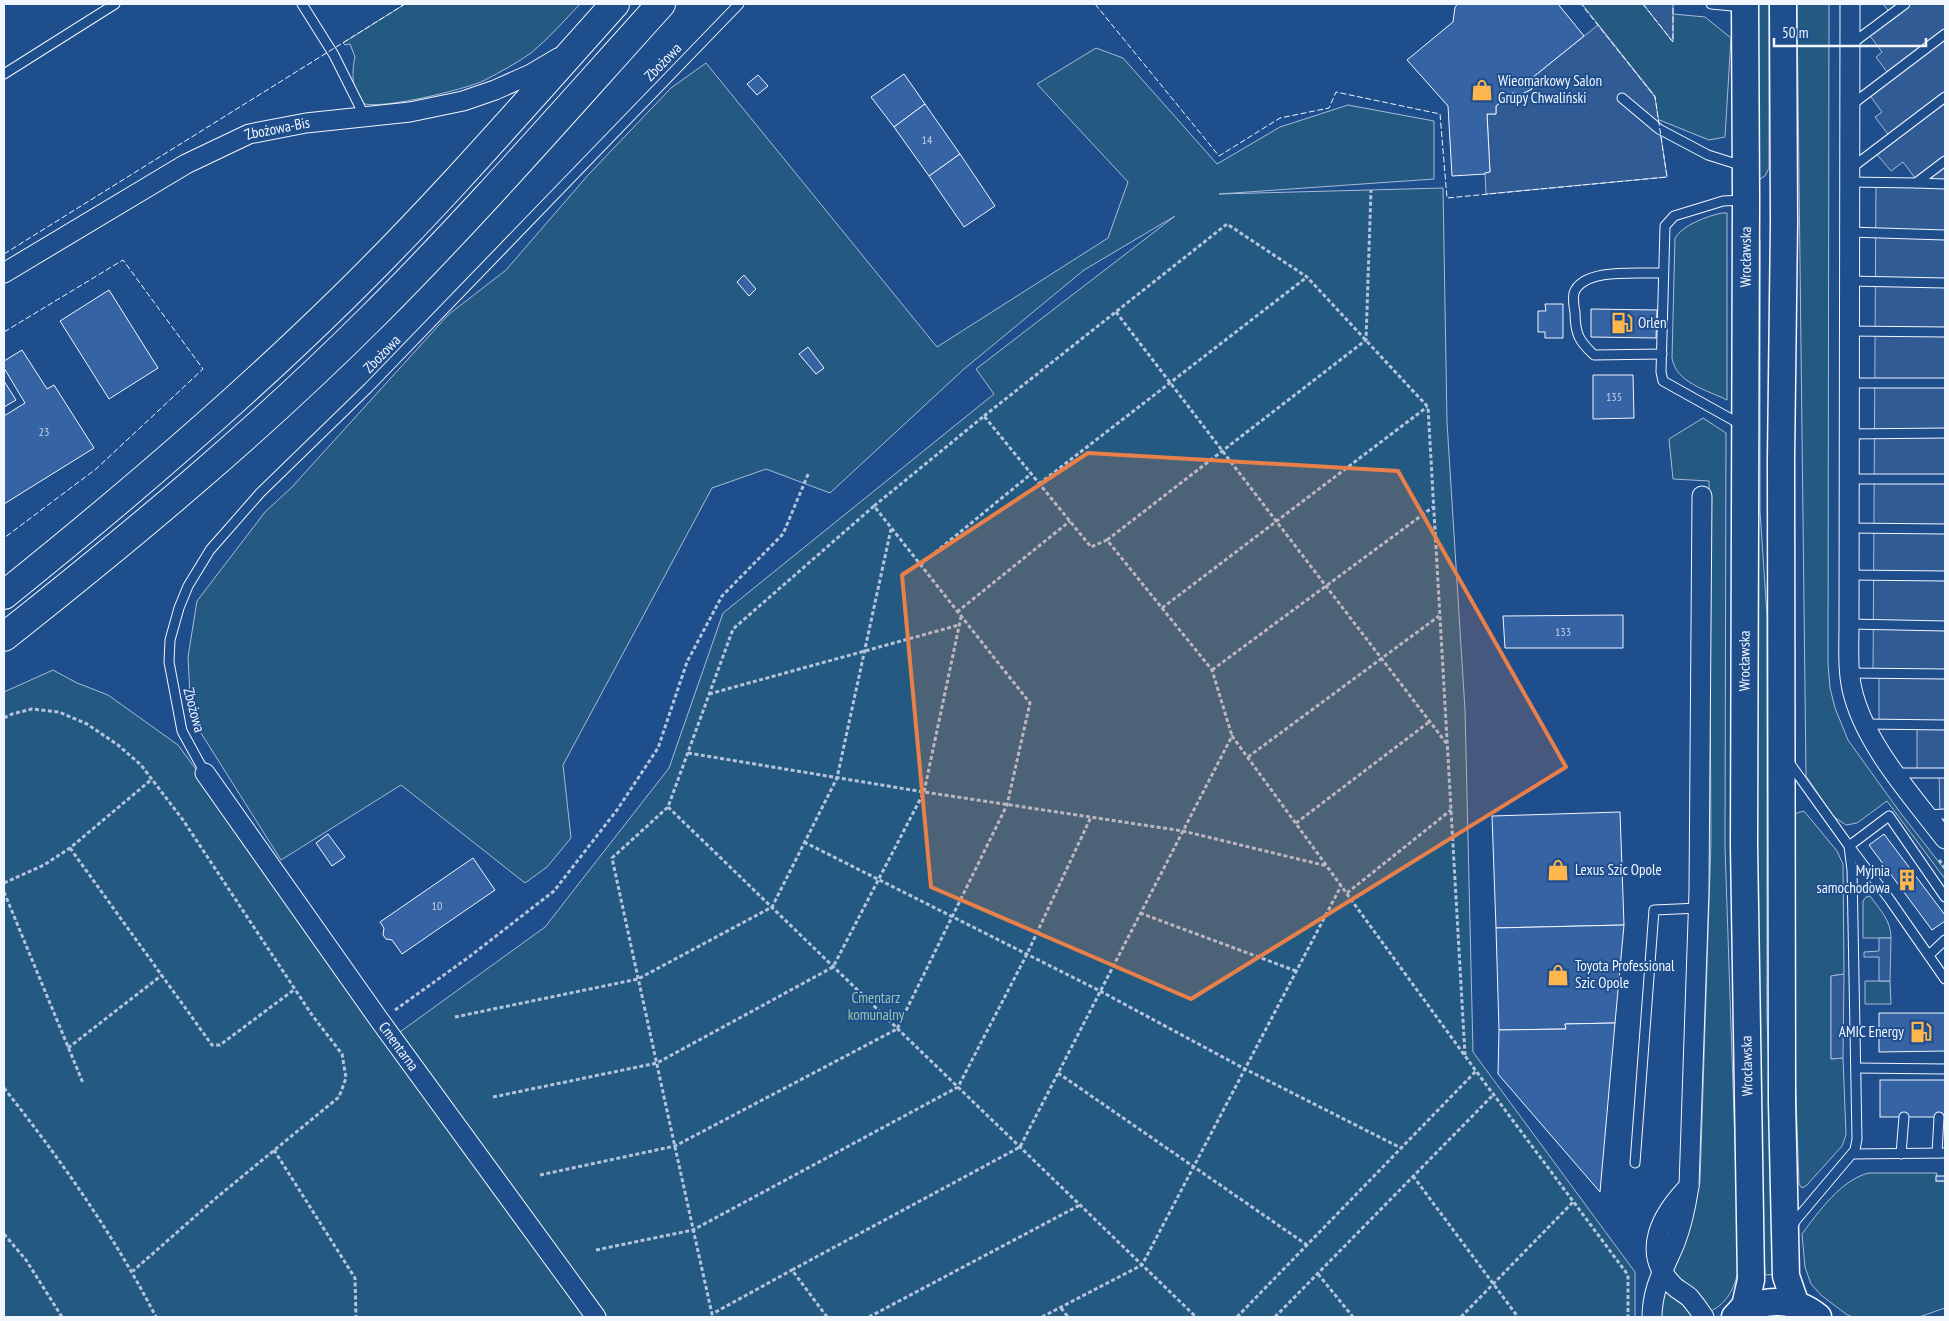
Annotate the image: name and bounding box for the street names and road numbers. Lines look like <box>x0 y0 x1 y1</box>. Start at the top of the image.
street label: Zbożowa <box>640 39 685 85</box>
street label: Zbożowa-Bis <box>241 113 311 144</box>
street label: Wrocławska <box>1736 226 1755 287</box>
street label: Zbożowa <box>359 331 404 377</box>
street label: Wrocławska <box>1734 630 1754 691</box>
street label: Zbożowa <box>179 685 210 734</box>
street label: Cmentarna <box>375 1018 423 1074</box>
street label: Wrocławska <box>1736 1035 1757 1097</box>

